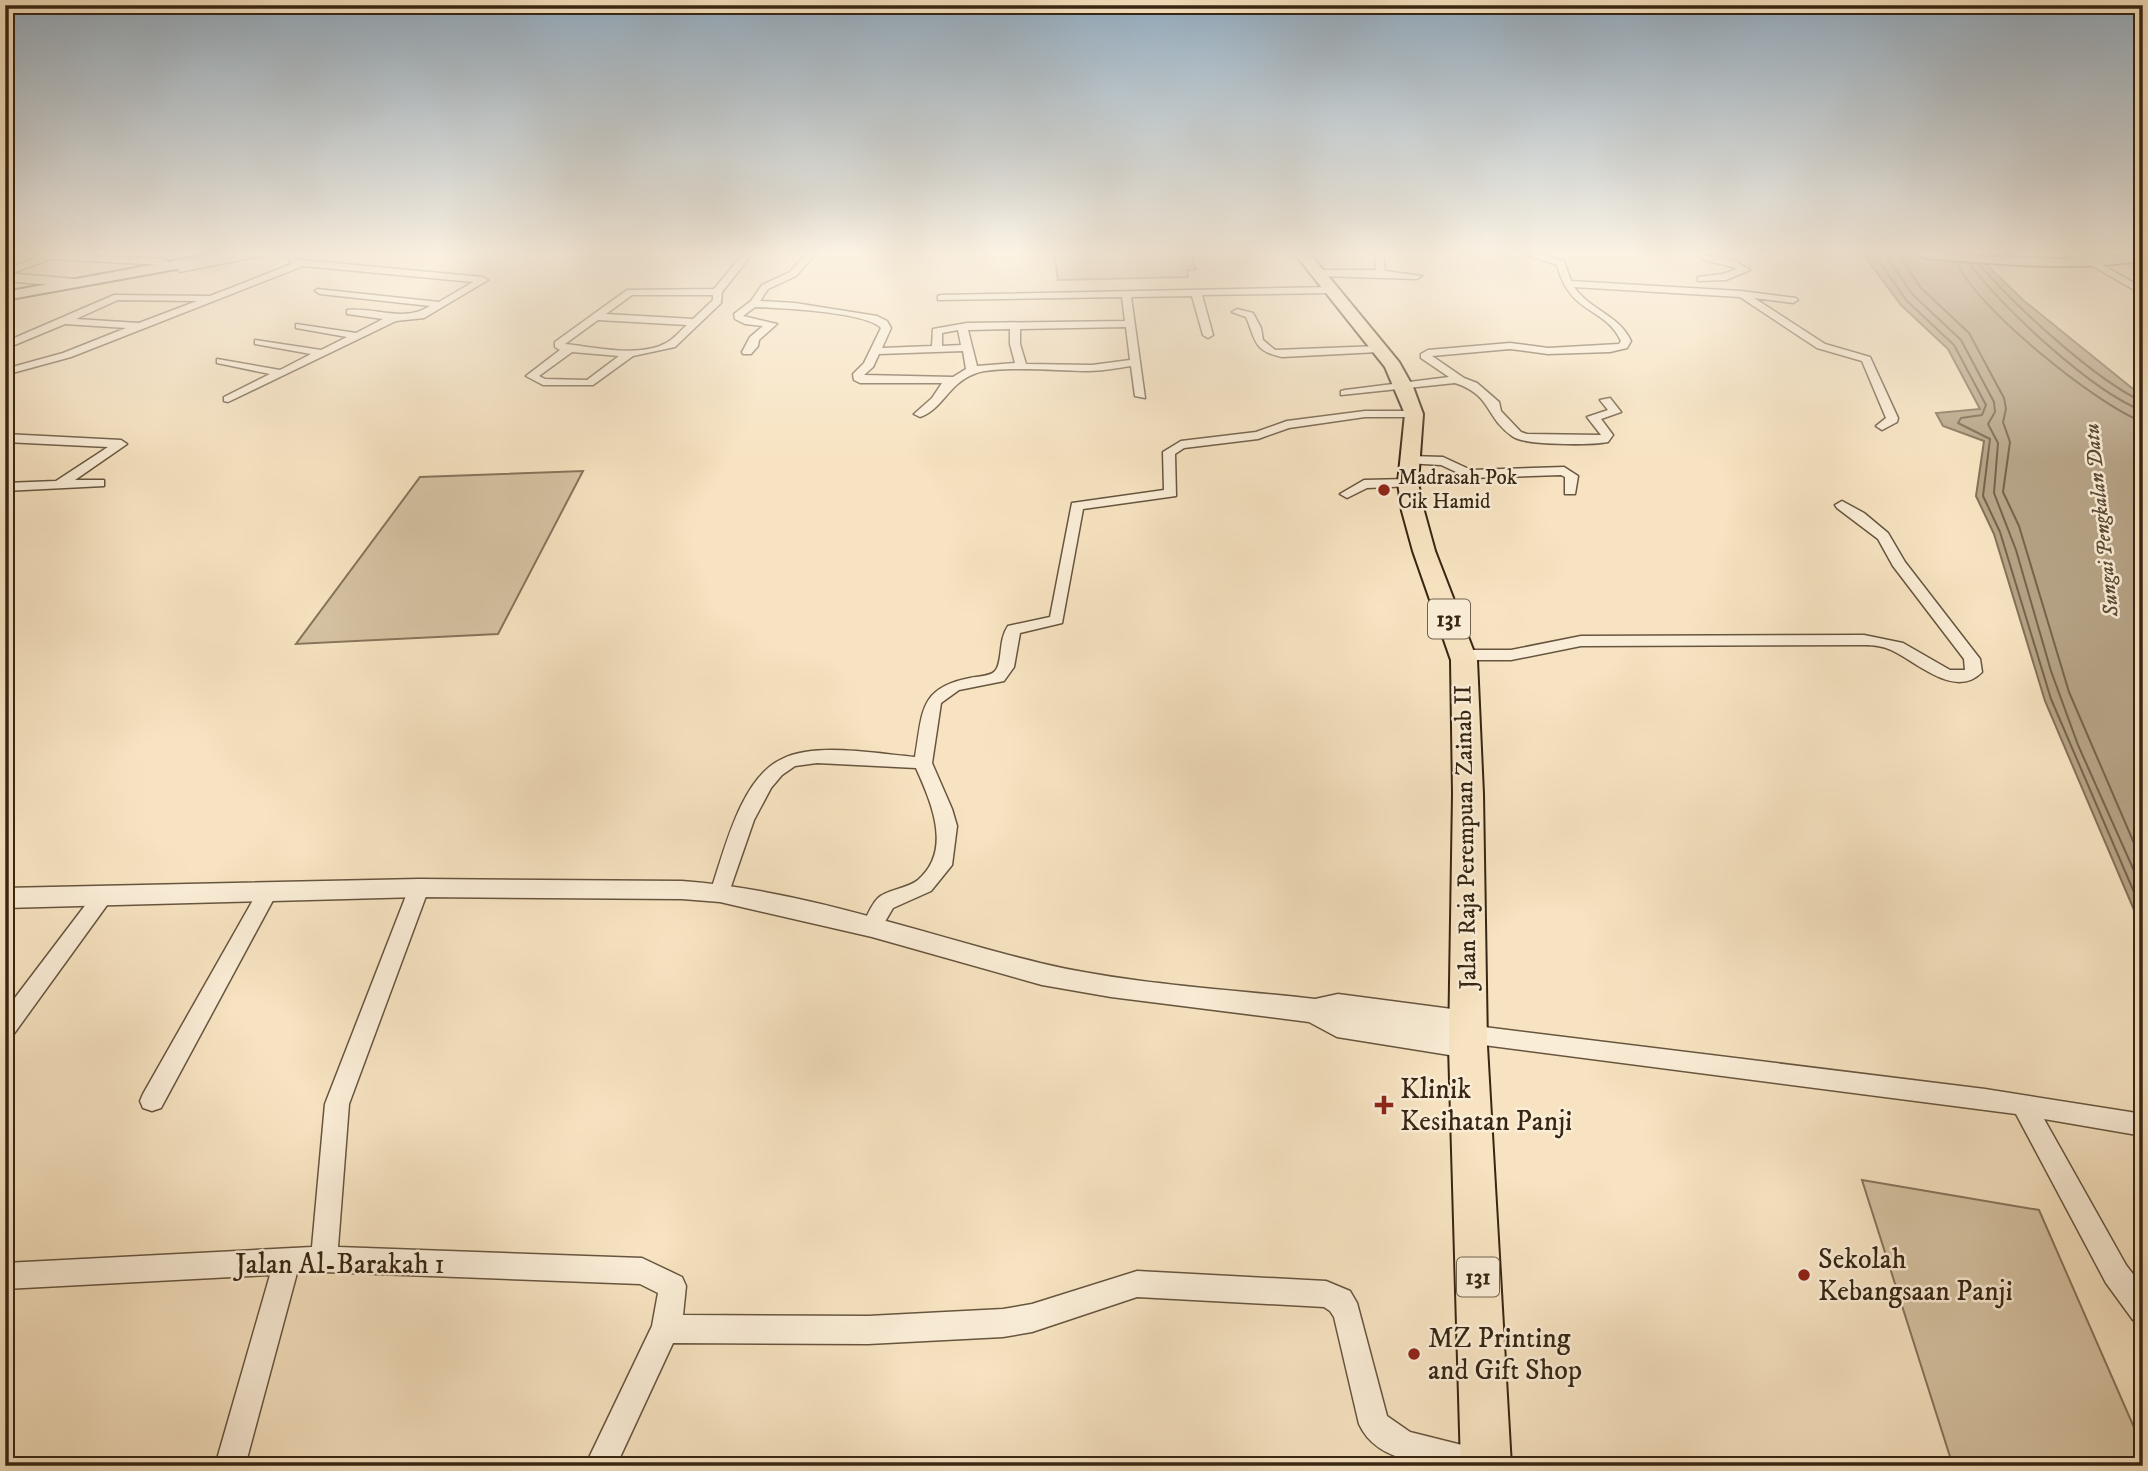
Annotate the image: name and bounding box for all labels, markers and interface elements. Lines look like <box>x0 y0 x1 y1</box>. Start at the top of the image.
water label: Sungai Pengkalan Datu <box>2079 422 2125 619</box>
place label: Madrasah Pok Cik Hamid <box>1398 465 1518 515</box>
marker: Madrasah Pok Cik Hamid <box>1376 482 1392 498</box>
road number: 131 <box>1428 600 1470 638</box>
street label: Jalan Raja Perempuan Zainab II <box>1448 685 1484 991</box>
place label: Klinik Kesihatan Panji <box>1400 1072 1572 1139</box>
marker: Klinik Kesihatan Panji <box>1374 1095 1394 1115</box>
place label: Sekolah Kebangsaan Panji <box>1818 1242 2013 1309</box>
street label: Jalan Al-Barakah 1 <box>232 1247 445 1282</box>
road number: 131 <box>1457 1258 1499 1296</box>
marker: Sekolah Kebangsaan Panji <box>1796 1267 1812 1283</box>
place label: MZ Printing and Gift Shop <box>1428 1321 1582 1388</box>
marker: MZ Printing and Gift Shop <box>1406 1346 1422 1362</box>

